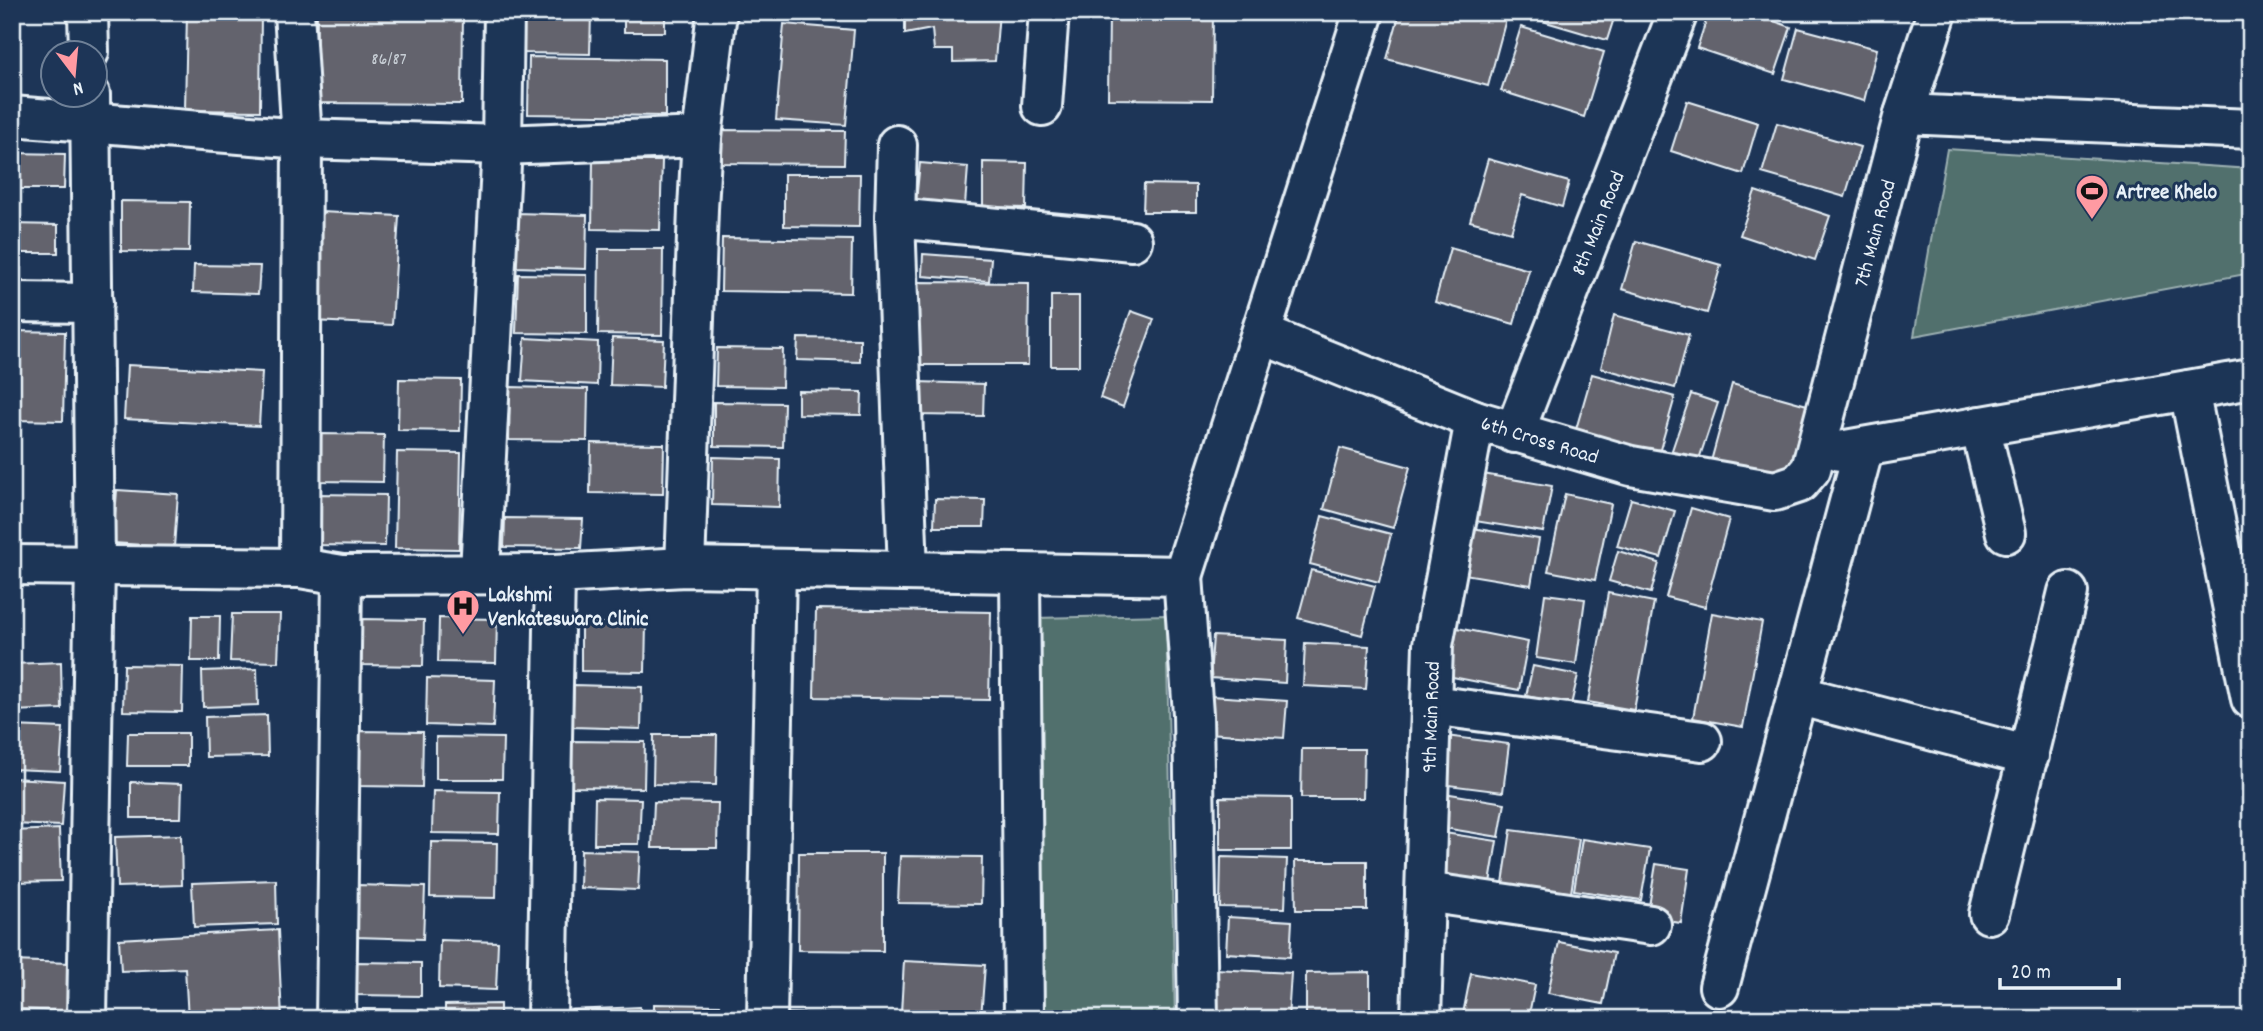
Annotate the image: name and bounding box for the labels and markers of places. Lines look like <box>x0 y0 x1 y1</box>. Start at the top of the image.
sports icon: Artree Khelo <box>2073 172 2111 221</box>
place label: Artree Khelo <box>2116 179 2217 209</box>
place label: Lakshmi Venkateswara Clinic <box>488 582 649 636</box>
hospital icon: Lakshmi Venkateswara Clinic <box>444 587 482 636</box>

